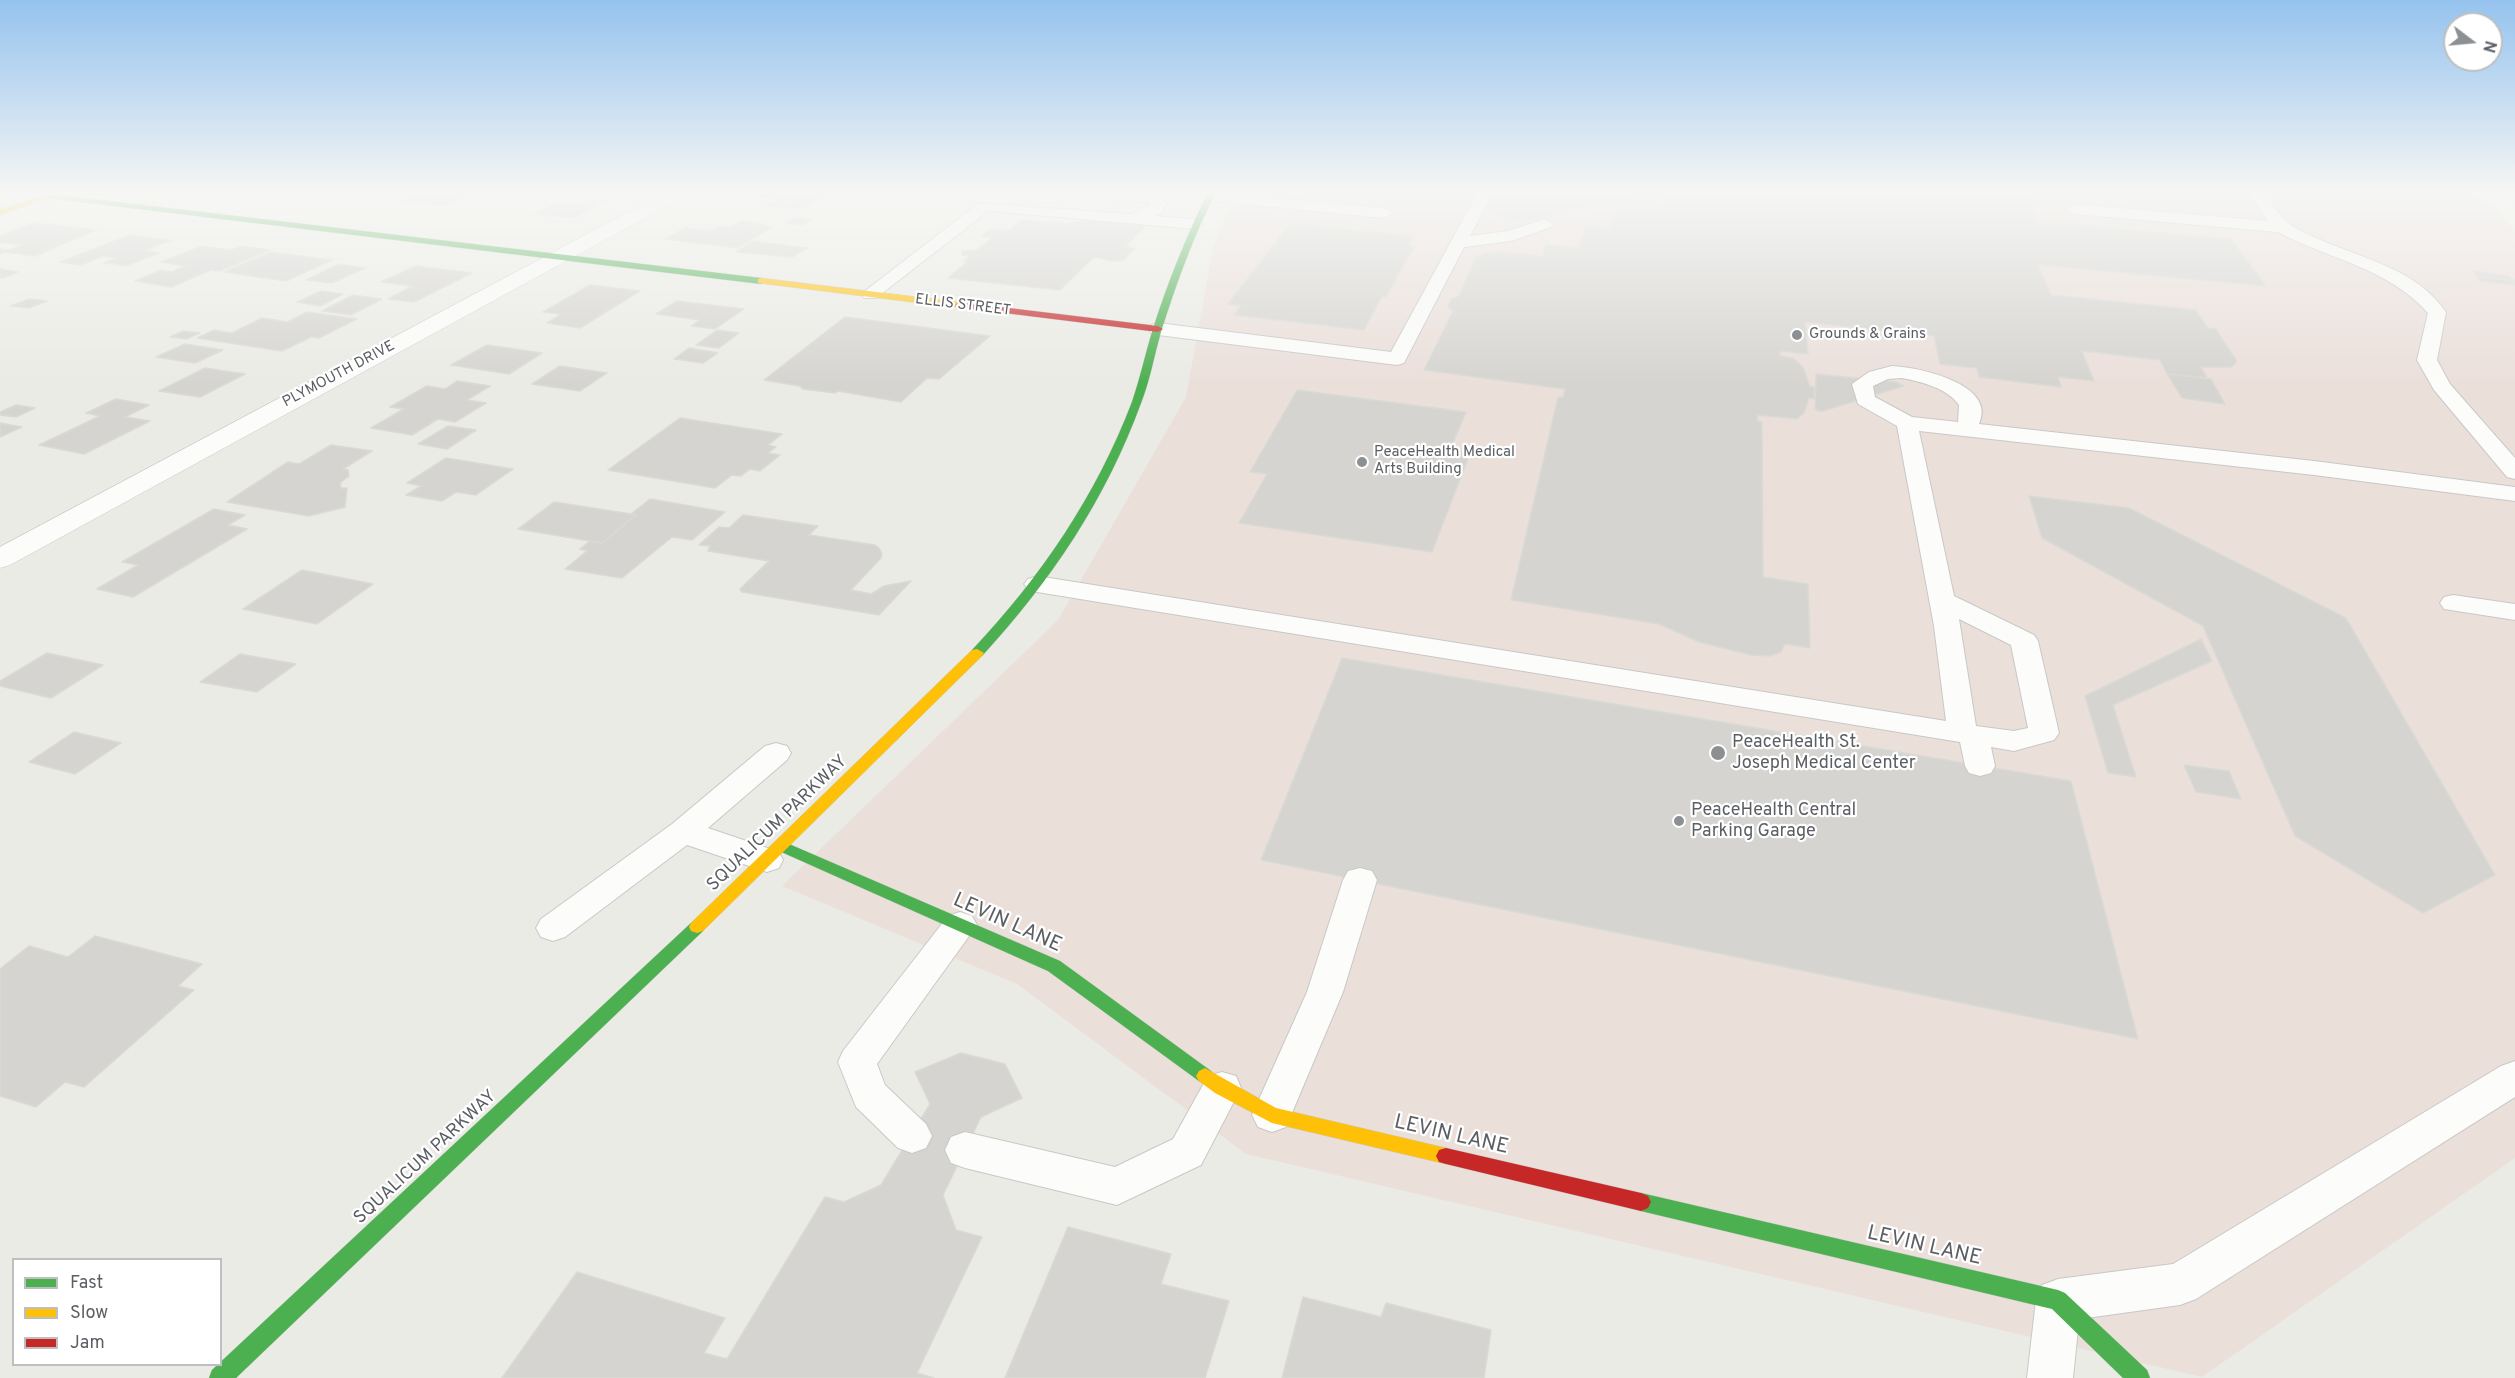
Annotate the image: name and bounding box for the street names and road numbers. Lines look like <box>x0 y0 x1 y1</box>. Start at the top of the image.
street label: ELLIS STREET <box>914 291 1012 321</box>
street label: PLYMOUTH DRIVE <box>280 338 398 412</box>
street label: SQUALICUM PARKWAY <box>703 751 853 897</box>
street label: LEVIN LANE <box>949 889 1065 959</box>
street label: SQUALICUM PARKWAY <box>350 1086 502 1230</box>
street label: LEVIN LANE <box>1391 1111 1511 1161</box>
street label: LEVIN LANE <box>1864 1222 1984 1272</box>

